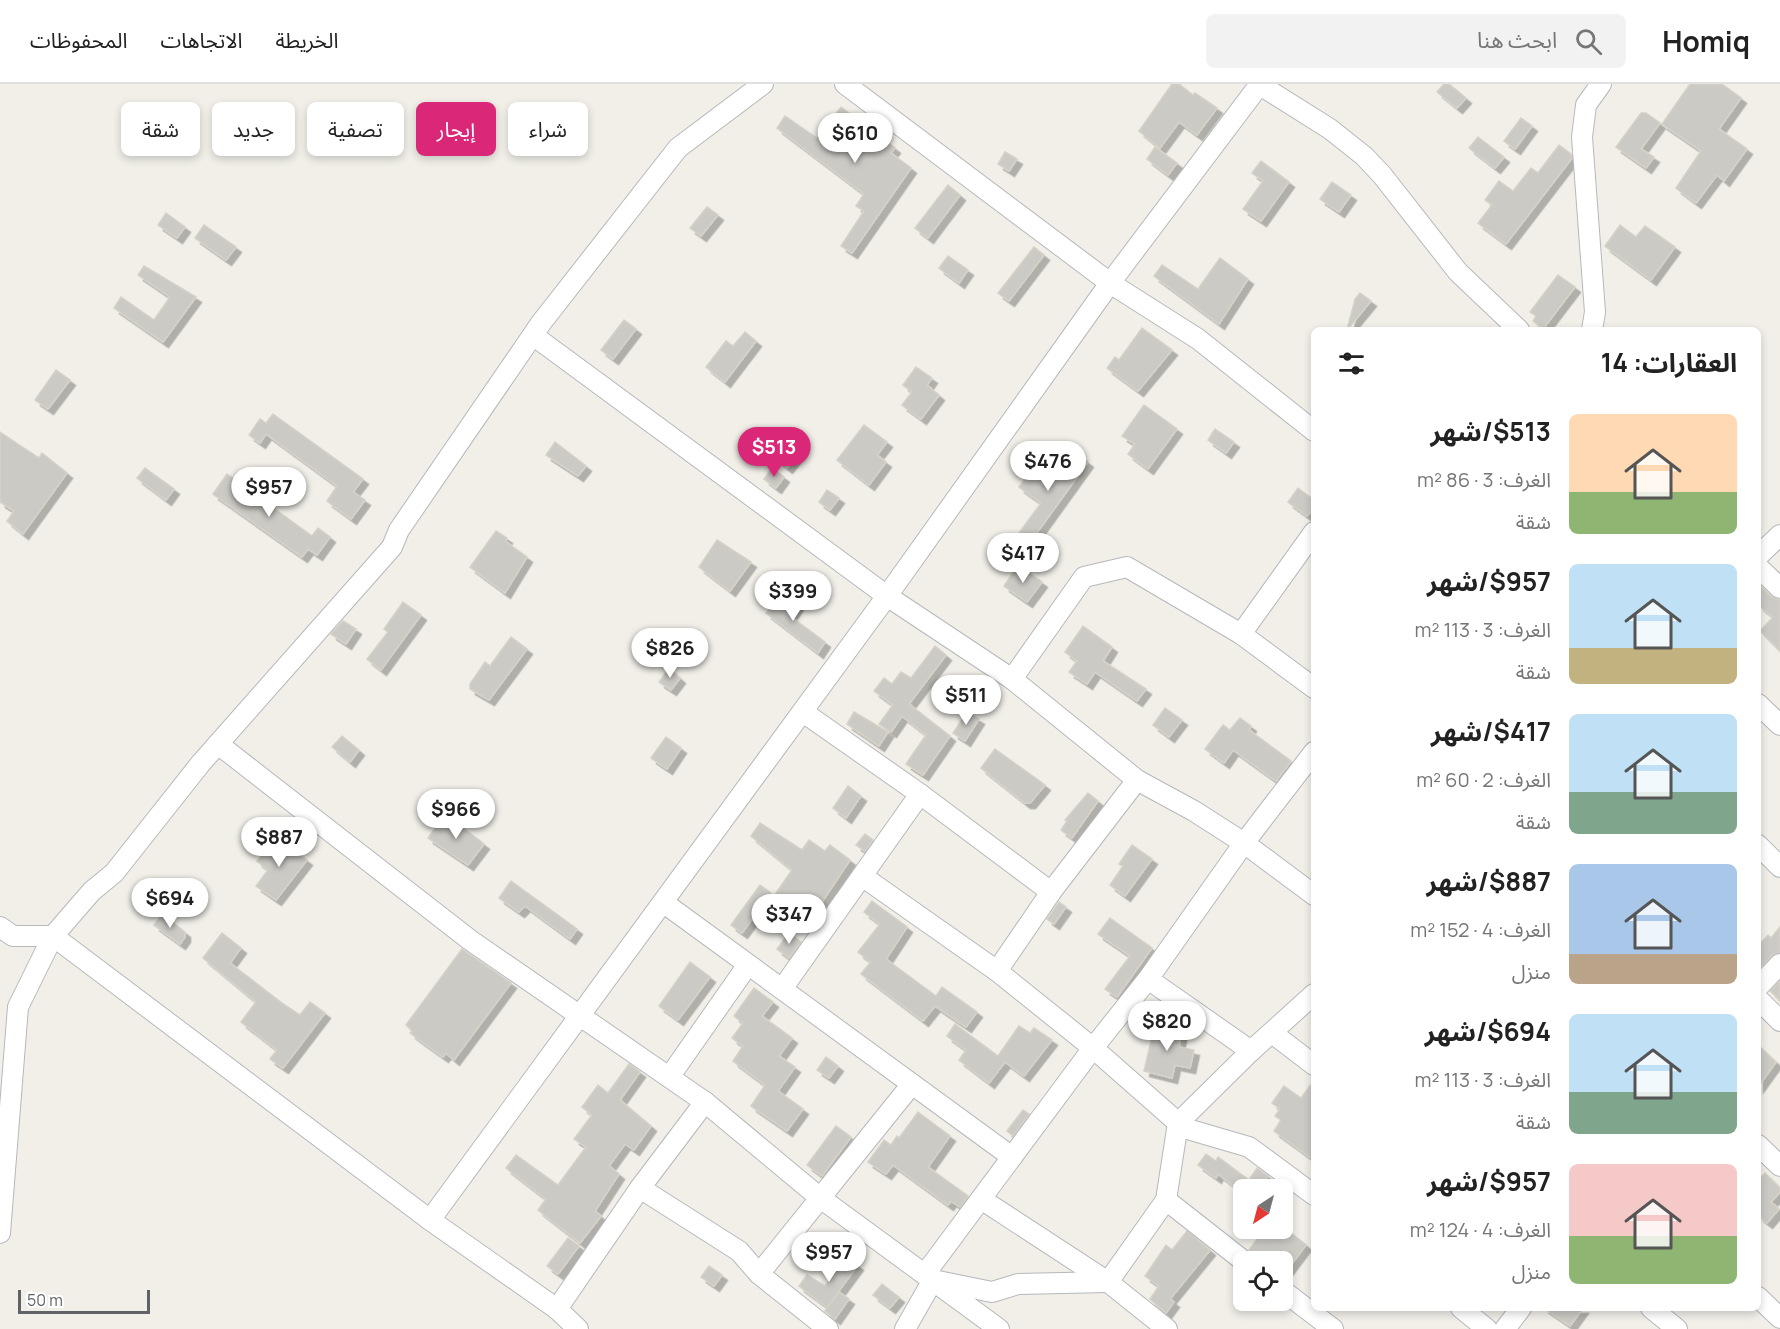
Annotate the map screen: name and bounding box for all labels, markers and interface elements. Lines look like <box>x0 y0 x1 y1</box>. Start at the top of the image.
search box <box>1206 14 1626 68</box>
text: Homiq <box>1662 22 1750 60</box>
text: ابحث هنا <box>1477 25 1557 55</box>
icon: search <box>1572 25 1605 58</box>
text: المحفوظات <box>30 26 127 54</box>
text: الاتجاهات <box>160 26 242 54</box>
text: الخريطة <box>275 26 338 54</box>
chip: شقة <box>121 102 200 156</box>
chip: جديد <box>212 102 295 156</box>
chip: تصفية <box>307 102 404 156</box>
chip: إيجار <box>416 102 496 156</box>
chip: شراء <box>508 102 588 156</box>
pin: $610 <box>819 113 891 164</box>
text: $610 <box>832 119 878 146</box>
text: العقارات: 14 <box>1601 344 1737 380</box>
icon: filters <box>1335 347 1368 380</box>
text: $513/شهر <box>1430 413 1551 449</box>
pin: $513 <box>738 427 810 478</box>
text: $513 <box>752 433 796 460</box>
icon: home <box>1617 438 1689 510</box>
pin: $476 <box>1012 441 1084 492</box>
text: $476 <box>1024 447 1072 474</box>
text: الغرف: 3 · 86 m² <box>1417 466 1551 493</box>
pin: $957 <box>233 467 305 518</box>
text: $957 <box>245 473 293 500</box>
text: شقة <box>1516 508 1551 535</box>
pin: $417 <box>987 533 1059 584</box>
text: $417 <box>1001 539 1045 566</box>
text: $957/شهر <box>1427 563 1551 599</box>
pin: $399 <box>757 571 829 622</box>
text: $399 <box>768 577 818 604</box>
icon: home <box>1617 588 1689 660</box>
text: الغرف: 3 · 113 m² <box>1414 616 1551 643</box>
pin: $826 <box>634 628 706 679</box>
text: $826 <box>645 634 695 661</box>
text: شقة <box>1516 658 1551 685</box>
pin: $511 <box>930 675 1002 726</box>
text: $511 <box>945 681 987 708</box>
text: $417/شهر <box>1431 713 1551 749</box>
icon: home <box>1617 738 1689 810</box>
text: الغرف: 2 · 60 m² <box>1416 766 1551 793</box>
pin: $966 <box>420 789 492 840</box>
text: $966 <box>431 795 481 822</box>
text: شقة <box>1516 808 1551 835</box>
pin: $887 <box>243 817 315 868</box>
text: $887 <box>255 823 303 850</box>
text: $887/شهر <box>1426 863 1551 899</box>
pin: $694 <box>134 878 206 929</box>
text: $694 <box>145 884 195 911</box>
icon: home <box>1617 888 1689 960</box>
pin: $347 <box>753 894 825 945</box>
text: $347 <box>765 900 813 927</box>
text: الغرف: 4 · 152 m² <box>1410 916 1551 943</box>
text: منزل <box>1512 958 1551 985</box>
pin: $820 <box>1131 1001 1203 1052</box>
text: $820 <box>1142 1007 1192 1034</box>
text: $694/شهر <box>1425 1013 1551 1049</box>
icon: home <box>1617 1038 1689 1110</box>
text: الغرف: 3 · 113 m² <box>1414 1066 1551 1093</box>
text: شقة <box>1516 1108 1551 1135</box>
text: $957/شهر <box>1427 1163 1551 1199</box>
north arrow <box>1233 1179 1293 1239</box>
map controls <box>1233 1179 1293 1311</box>
icon: home <box>1617 1188 1689 1260</box>
text: الغرف: 4 · 124 m² <box>1410 1216 1551 1243</box>
pin: $957 <box>793 1232 865 1283</box>
text: $957 <box>805 1238 853 1265</box>
button: locate <box>1233 1251 1293 1311</box>
text: منزل <box>1512 1258 1551 1285</box>
scale bar <box>18 1287 150 1314</box>
text: 50 m <box>27 1289 63 1311</box>

